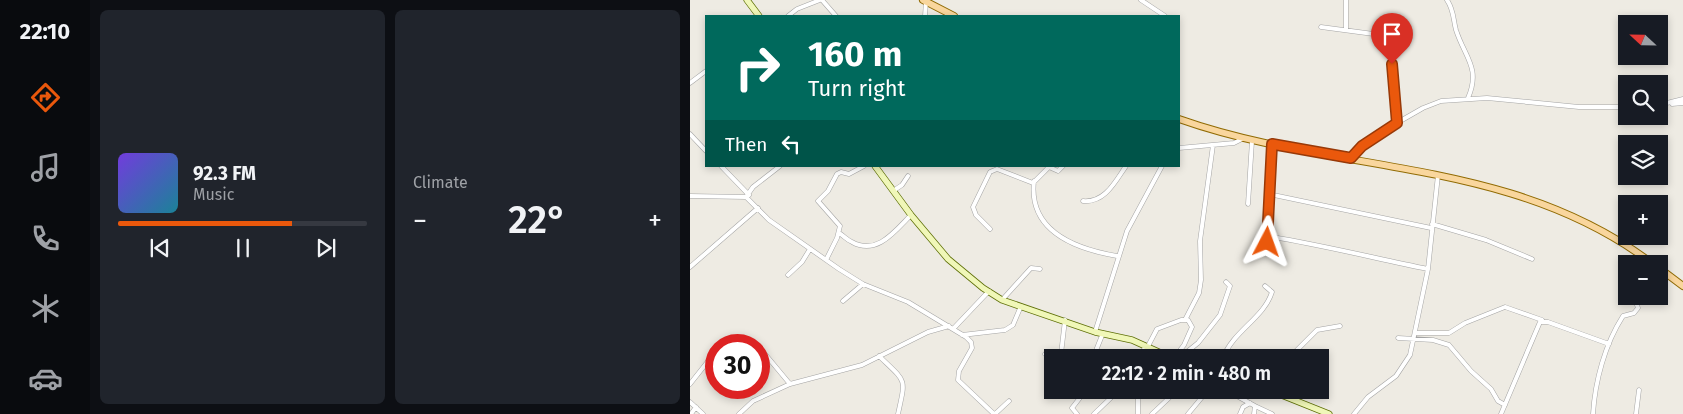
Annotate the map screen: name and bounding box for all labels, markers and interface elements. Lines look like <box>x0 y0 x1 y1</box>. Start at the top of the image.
pin <box>1371 13 1413 64</box>
north arrow <box>1618 15 1668 65</box>
map controls <box>1618 15 1668 305</box>
text: 22:10 <box>20 18 70 45</box>
icon: arrive <box>1378 20 1406 48</box>
text: 160 m <box>808 33 902 75</box>
icon: right <box>725 35 790 100</box>
text: Turn right <box>808 75 905 102</box>
button: search <box>1618 75 1668 125</box>
icon: directions <box>28 80 63 115</box>
icon: left <box>777 130 805 158</box>
text: Then <box>725 133 767 156</box>
button: layers <box>1618 135 1668 185</box>
icon: music <box>28 150 63 185</box>
text: 92.3 FM <box>193 162 256 185</box>
text: Climate <box>413 173 468 192</box>
text: Music <box>193 185 234 204</box>
button: + <box>1618 195 1668 245</box>
text: 22° <box>508 197 567 243</box>
text: − <box>413 204 427 237</box>
text: + <box>648 204 662 237</box>
position arrow <box>1240 215 1292 267</box>
icon: phone <box>28 221 63 256</box>
icon: previous <box>146 234 174 262</box>
icon: pause <box>229 234 257 262</box>
icon: next <box>312 234 340 262</box>
button: − <box>1618 255 1668 305</box>
icon: climate <box>28 291 63 326</box>
speed limit sign: 30 <box>705 334 770 399</box>
icon: car <box>28 361 63 396</box>
text: 22:12 · 2 min · 480 m <box>1102 362 1271 385</box>

